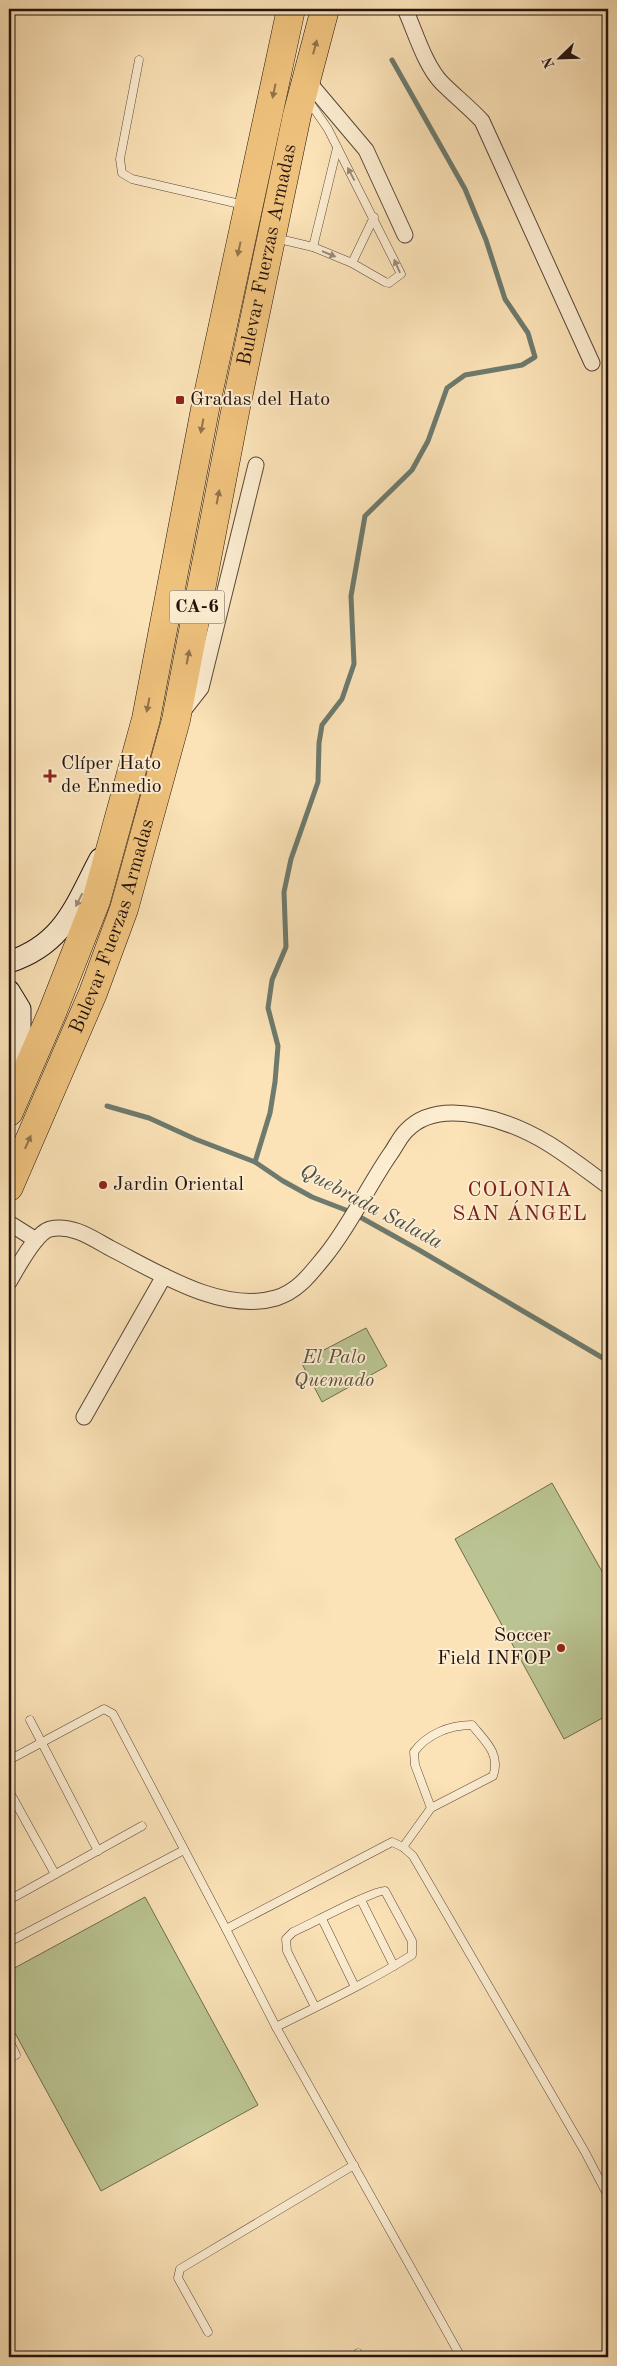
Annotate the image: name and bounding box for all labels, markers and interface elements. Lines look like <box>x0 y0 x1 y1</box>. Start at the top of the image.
north arrow <box>534 32 584 82</box>
one-way arrow <box>311 40 319 55</box>
text: N <box>540 55 557 70</box>
one-way arrow <box>270 83 278 98</box>
street label: Bulevar Fuerzas Armadas <box>235 142 301 367</box>
one-way arrow <box>347 166 355 181</box>
one-way arrow <box>235 242 243 258</box>
one-way arrow <box>322 250 337 258</box>
one-way arrow <box>393 259 401 273</box>
place label: Gradas del Hato <box>190 390 330 410</box>
marker: Gradas del Hato <box>174 394 186 406</box>
one-way arrow <box>198 418 206 433</box>
one-way arrow <box>215 489 223 505</box>
road number: CA-6 <box>170 590 224 624</box>
one-way arrow <box>184 648 192 664</box>
one-way arrow <box>144 698 152 714</box>
place label: Clíper Hato de Enmedio <box>61 754 162 797</box>
marker: Clíper Hato de Enmedio <box>43 769 57 783</box>
street label: Bulevar Fuerzas Armadas <box>67 817 158 1037</box>
one-way arrow <box>75 893 83 907</box>
one-way arrow <box>25 1135 33 1149</box>
water label: Quebrada Salada <box>296 1161 446 1253</box>
place label: Jardin Oriental <box>113 1175 244 1195</box>
marker: Jardin Oriental <box>97 1179 109 1191</box>
district label: COLONIA SAN ÁNGEL <box>452 1180 588 1225</box>
park label: El Palo Quemado <box>294 1348 374 1391</box>
place label: Soccer Field INFOP <box>437 1626 551 1669</box>
marker: Soccer Field INFOP <box>555 1642 567 1654</box>

